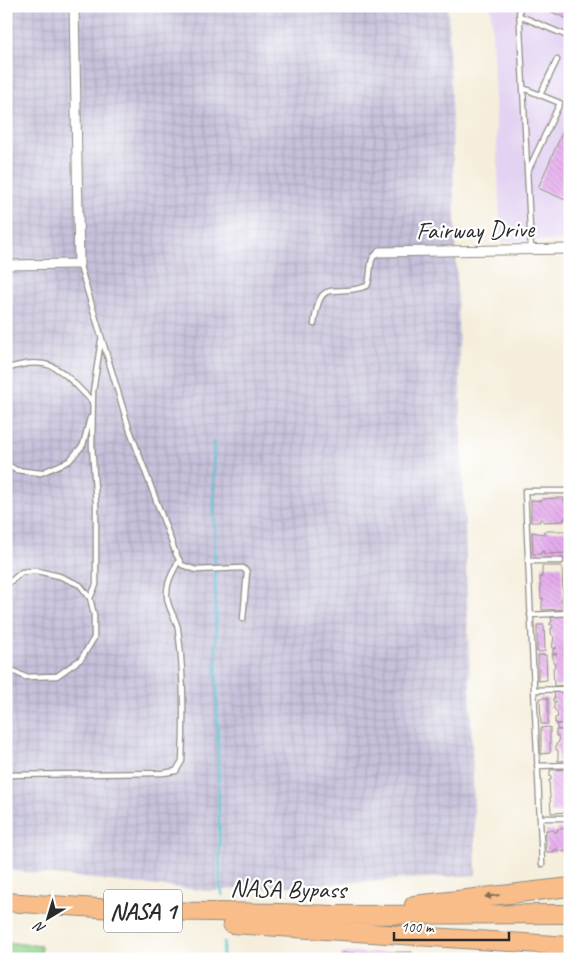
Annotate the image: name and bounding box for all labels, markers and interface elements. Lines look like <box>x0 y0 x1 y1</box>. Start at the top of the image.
street label: Fairway Drive <box>416 213 536 247</box>
street label: NASA Bypass <box>230 872 349 906</box>
road number: NASA 1 <box>104 889 182 932</box>
north arrow <box>22 892 72 942</box>
one-way arrow <box>484 892 500 900</box>
scale bar <box>394 910 508 942</box>
text: N <box>30 917 49 937</box>
text: 100 m <box>401 918 435 937</box>

